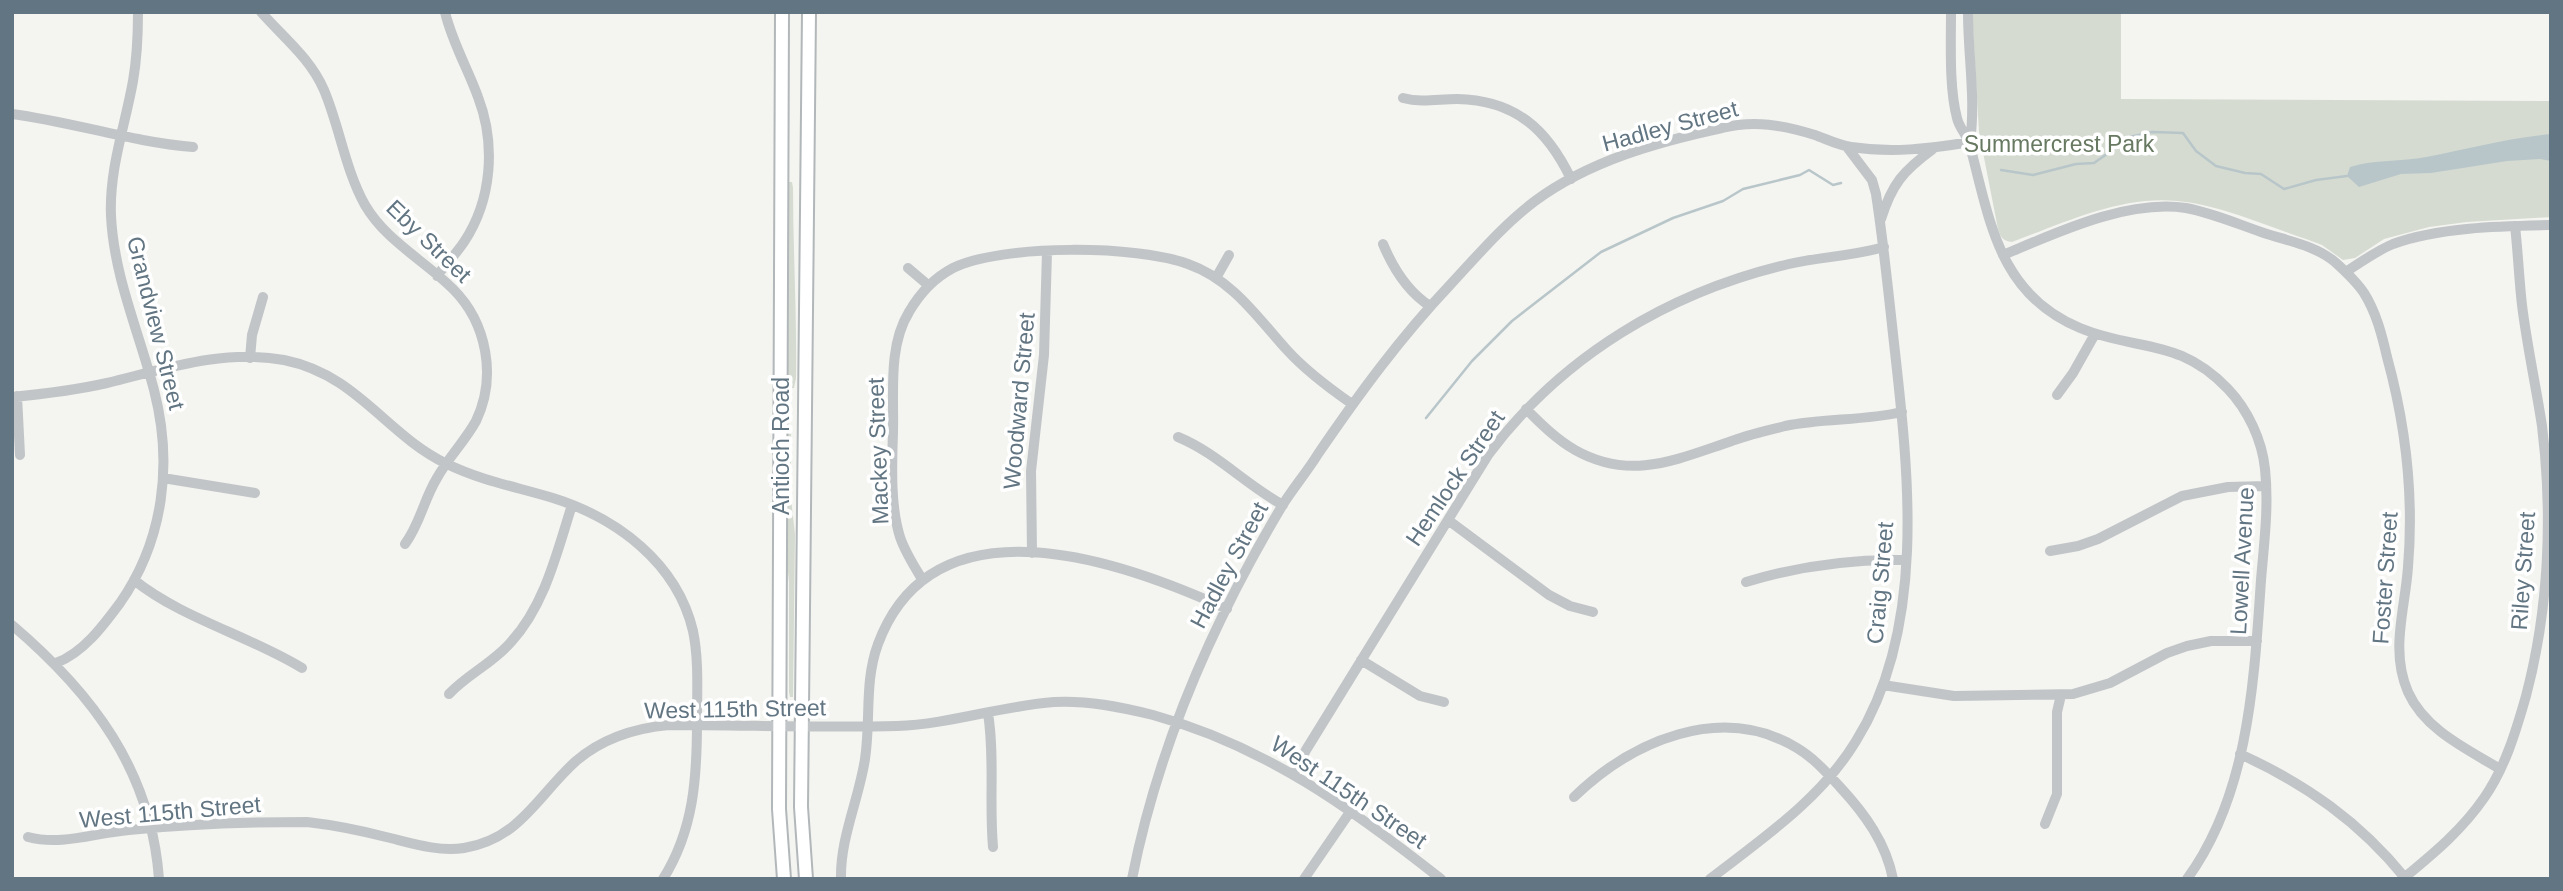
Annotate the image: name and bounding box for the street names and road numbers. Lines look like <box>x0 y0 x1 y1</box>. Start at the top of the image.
street label: Hadley Street <box>1599 95 1741 157</box>
street label: Eby Street <box>381 194 477 288</box>
street label: Grandview Street <box>122 234 190 413</box>
street label: Woodward Street <box>998 311 1040 490</box>
street label: Mackey Street <box>862 376 894 525</box>
street label: Antioch Road <box>768 377 794 515</box>
street label: Hemlock Street <box>1400 405 1510 550</box>
street label: Lowell Avenue <box>2225 486 2259 636</box>
street label: Hadley Street <box>1185 497 1273 633</box>
street label: Foster Street <box>2367 510 2403 645</box>
street label: Riley Street <box>2506 510 2540 631</box>
street label: Craig Street <box>1862 520 1898 645</box>
street label: West 115th Street <box>644 694 827 724</box>
street label: West 115th Street <box>1266 730 1432 854</box>
street label: West 115th Street <box>78 791 262 833</box>

